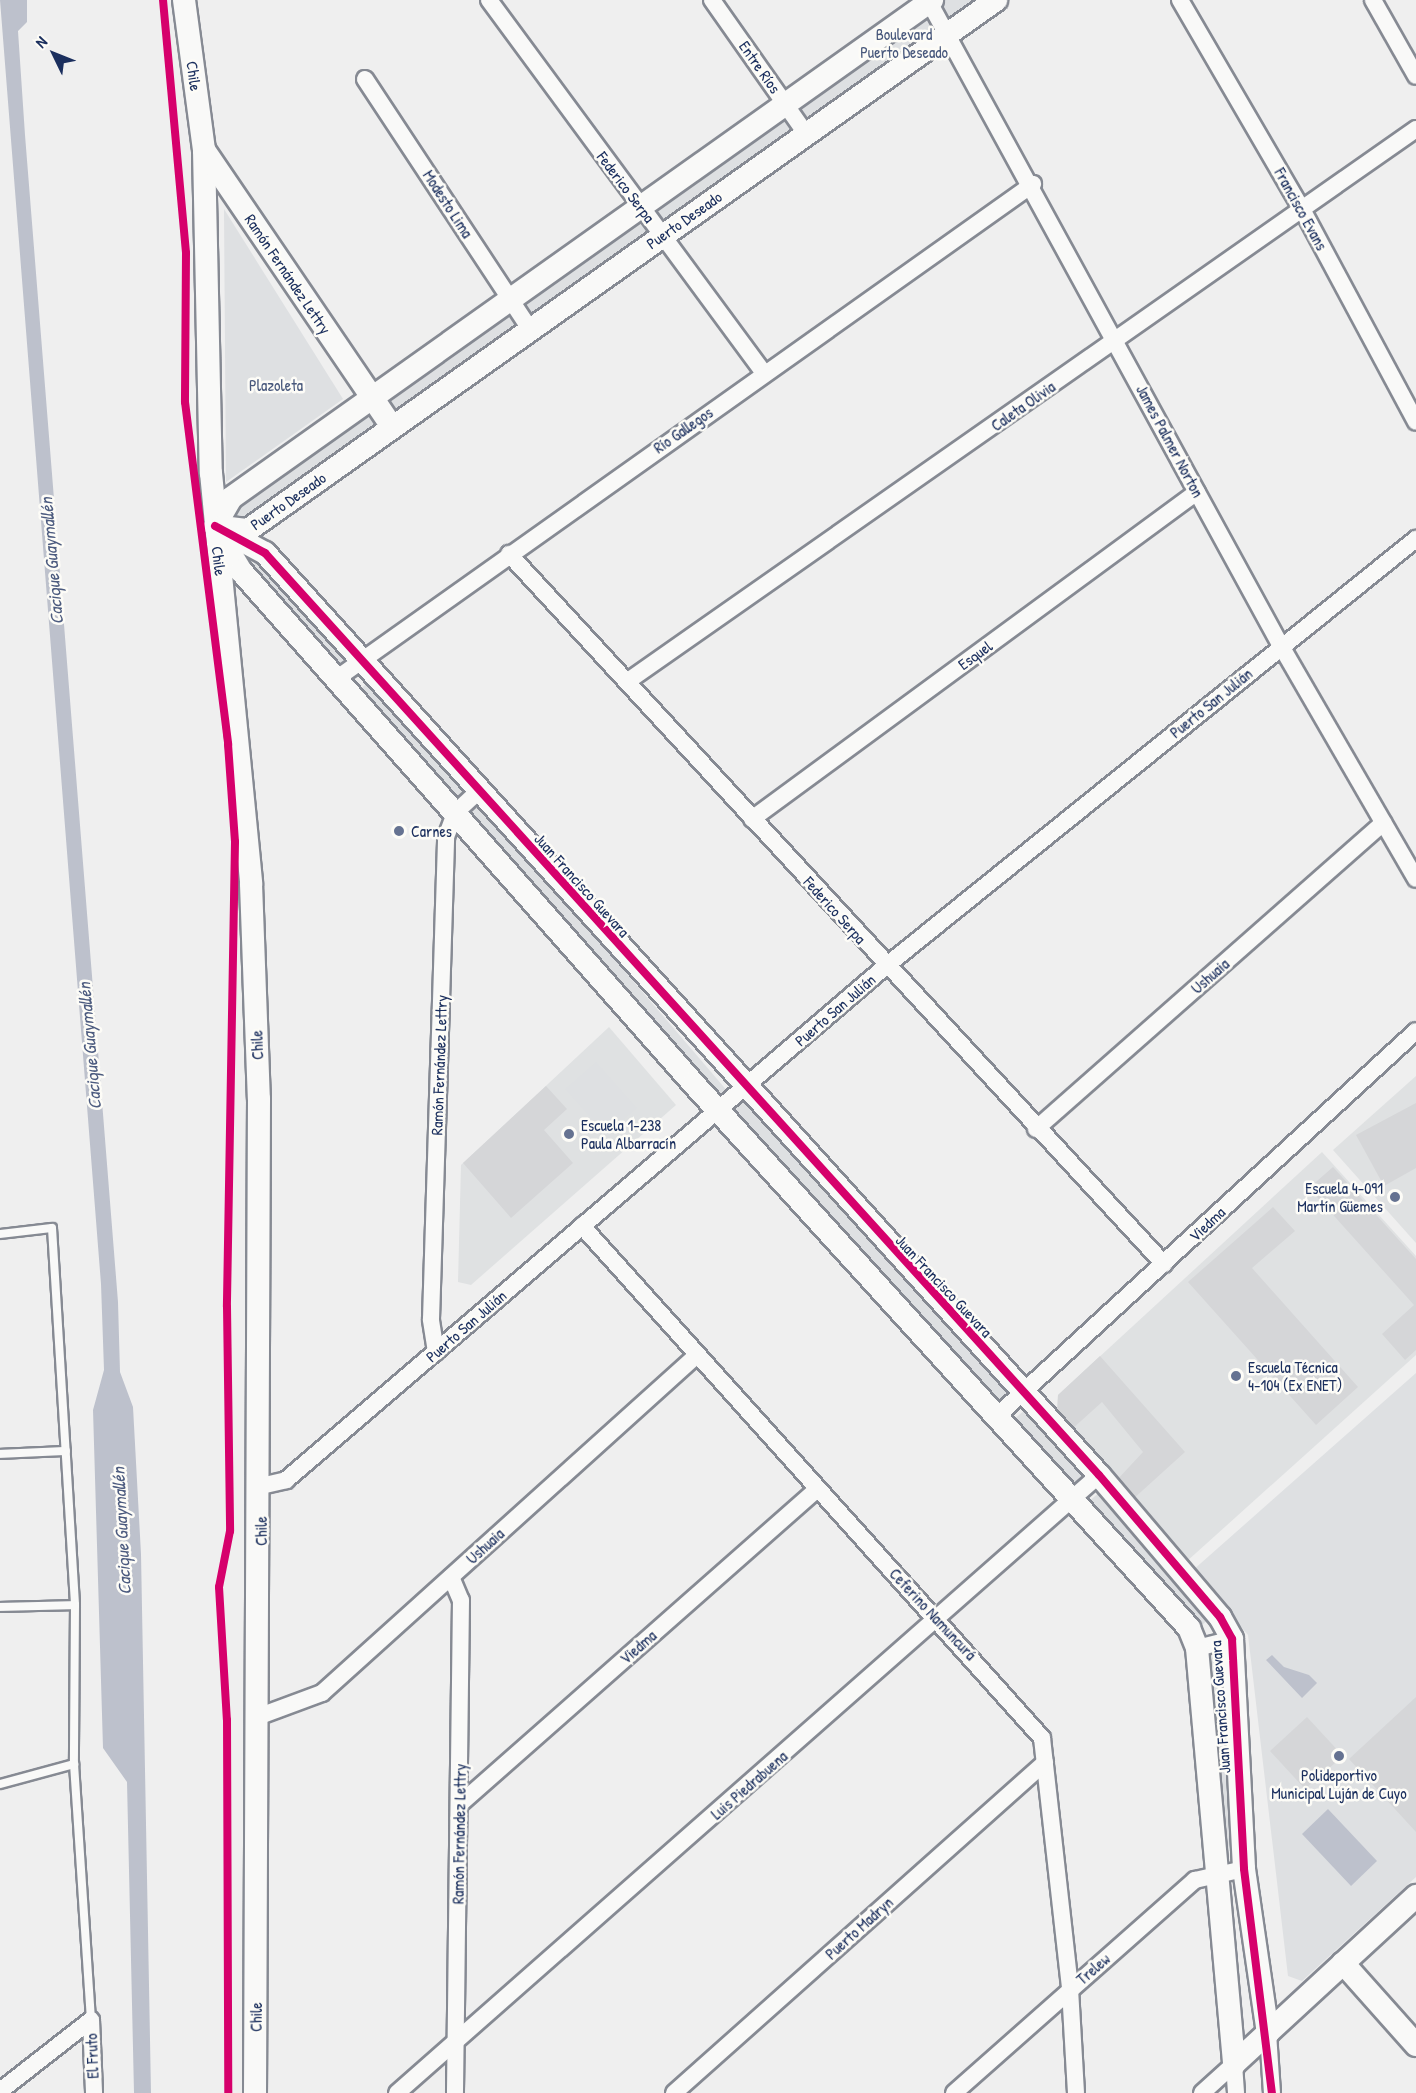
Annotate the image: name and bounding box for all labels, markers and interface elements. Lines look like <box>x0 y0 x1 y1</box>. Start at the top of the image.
north arrow <box>24 24 84 84</box>
park label: Boulevard Puerto Deseado <box>860 24 948 62</box>
text: N <box>30 31 52 52</box>
street label: Entre Ríos <box>735 37 785 97</box>
street label: Chile <box>182 60 206 92</box>
street label: Federico Serpa <box>593 148 659 226</box>
street label: Francisco Evans <box>1271 165 1331 253</box>
street label: Modesto Lima <box>419 166 477 242</box>
street label: Puerto Deseado <box>643 187 725 253</box>
street label: Ramón Fernández Lettry <box>241 210 335 338</box>
park label: Plazoleta <box>249 375 303 395</box>
street label: Caleta Olivia <box>987 377 1059 435</box>
street label: James Palmer Norton <box>1132 381 1208 501</box>
street label: Río Gallegos <box>650 403 716 457</box>
street label: Puerto Deseado <box>247 468 329 534</box>
water label: Cacique Guaymallén <box>36 496 68 626</box>
street label: Chile <box>208 545 230 577</box>
street label: Esquel <box>954 636 996 674</box>
street label: Puerto San Julián <box>1166 664 1256 742</box>
place label: Carnes <box>411 821 452 841</box>
marker: Carnes <box>392 824 406 838</box>
street label: Juan Francisco Guevara <box>530 829 634 941</box>
street label: Federico Serpa <box>800 872 870 948</box>
street label: Ushuaia <box>1187 954 1233 998</box>
street label: Puerto San Julián <box>791 970 879 1050</box>
water label: Cacique Guaymallén <box>74 981 106 1111</box>
street label: Ramón Fernández Lettry <box>427 994 451 1136</box>
street label: Chile <box>247 1030 267 1060</box>
place label: Escuela 1-238 Paula Albarracín <box>581 1115 676 1153</box>
marker: Escuela 1-238 Paula Albarracín <box>562 1127 576 1141</box>
place label: Escuela 4-091 Martín Güemes <box>1297 1178 1383 1216</box>
marker: Escuela 4-091 Martín Güemes <box>1388 1190 1402 1204</box>
street label: Viedma <box>1185 1203 1229 1245</box>
street label: Juan Francisco Guevara <box>892 1231 996 1341</box>
street label: Puerto San Julián <box>422 1286 510 1366</box>
place label: Escuela Técnica 4-104 (Ex ENET) <box>1248 1357 1342 1395</box>
marker: Escuela Técnica 4-104 (Ex ENET) <box>1229 1369 1243 1383</box>
water label: Cacique Guaymallén <box>108 1467 136 1595</box>
street label: Chile <box>251 1516 271 1546</box>
street label: Ushuaia <box>462 1524 508 1568</box>
street label: Ceferino Namuncurá <box>886 1564 980 1664</box>
street label: Viedma <box>616 1626 660 1668</box>
street label: Juan Francisco Guevara <box>1206 1640 1234 1774</box>
street label: Luis Piedrabuena <box>707 1747 791 1823</box>
marker: Polideportivo Municipal Luján de Cuyo <box>1332 1749 1346 1763</box>
street label: Ramón Fernández Lettry <box>448 1764 470 1904</box>
place label: Polideportivo Municipal Luján de Cuyo <box>1271 1765 1407 1803</box>
street label: Puerto Madryn <box>821 1893 897 1963</box>
street label: Trelew <box>1072 1949 1114 1989</box>
street label: Chile <box>246 2002 266 2032</box>
street label: El Fruto <box>82 2033 102 2079</box>

